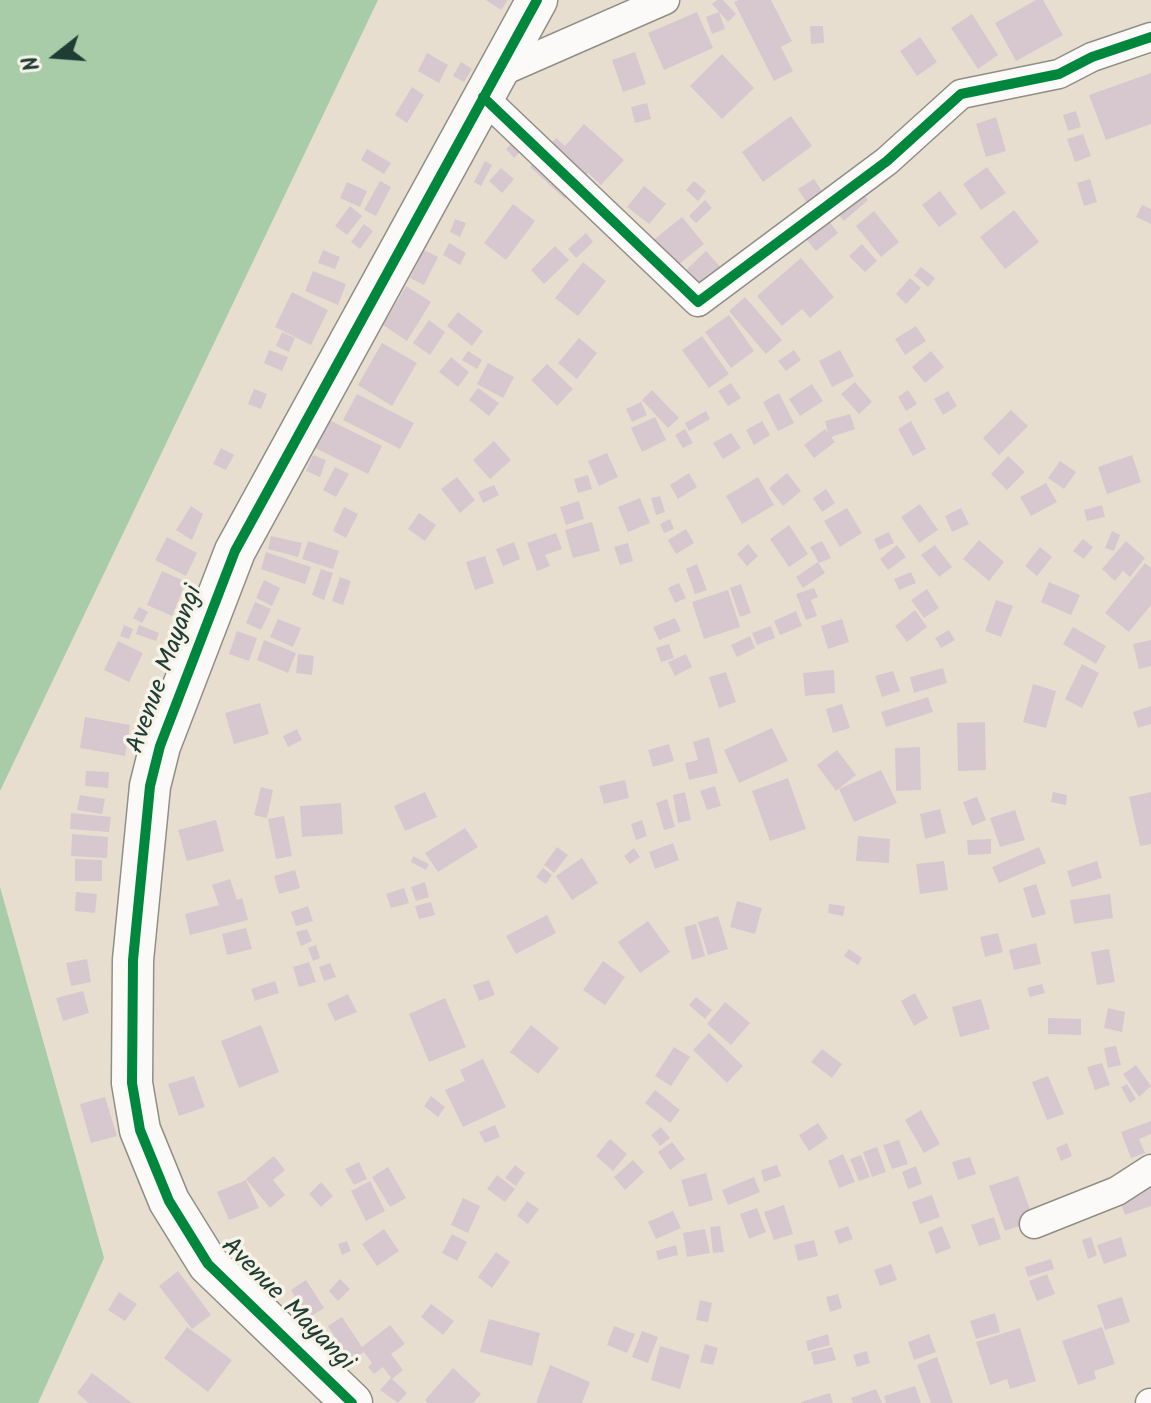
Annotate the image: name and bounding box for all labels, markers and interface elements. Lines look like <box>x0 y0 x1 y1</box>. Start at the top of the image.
north arrow <box>16 16 96 96</box>
text: N <box>14 51 51 75</box>
street label: Avenue Mayangi <box>122 582 212 758</box>
street label: Avenue Mayangi <box>213 1233 359 1379</box>

